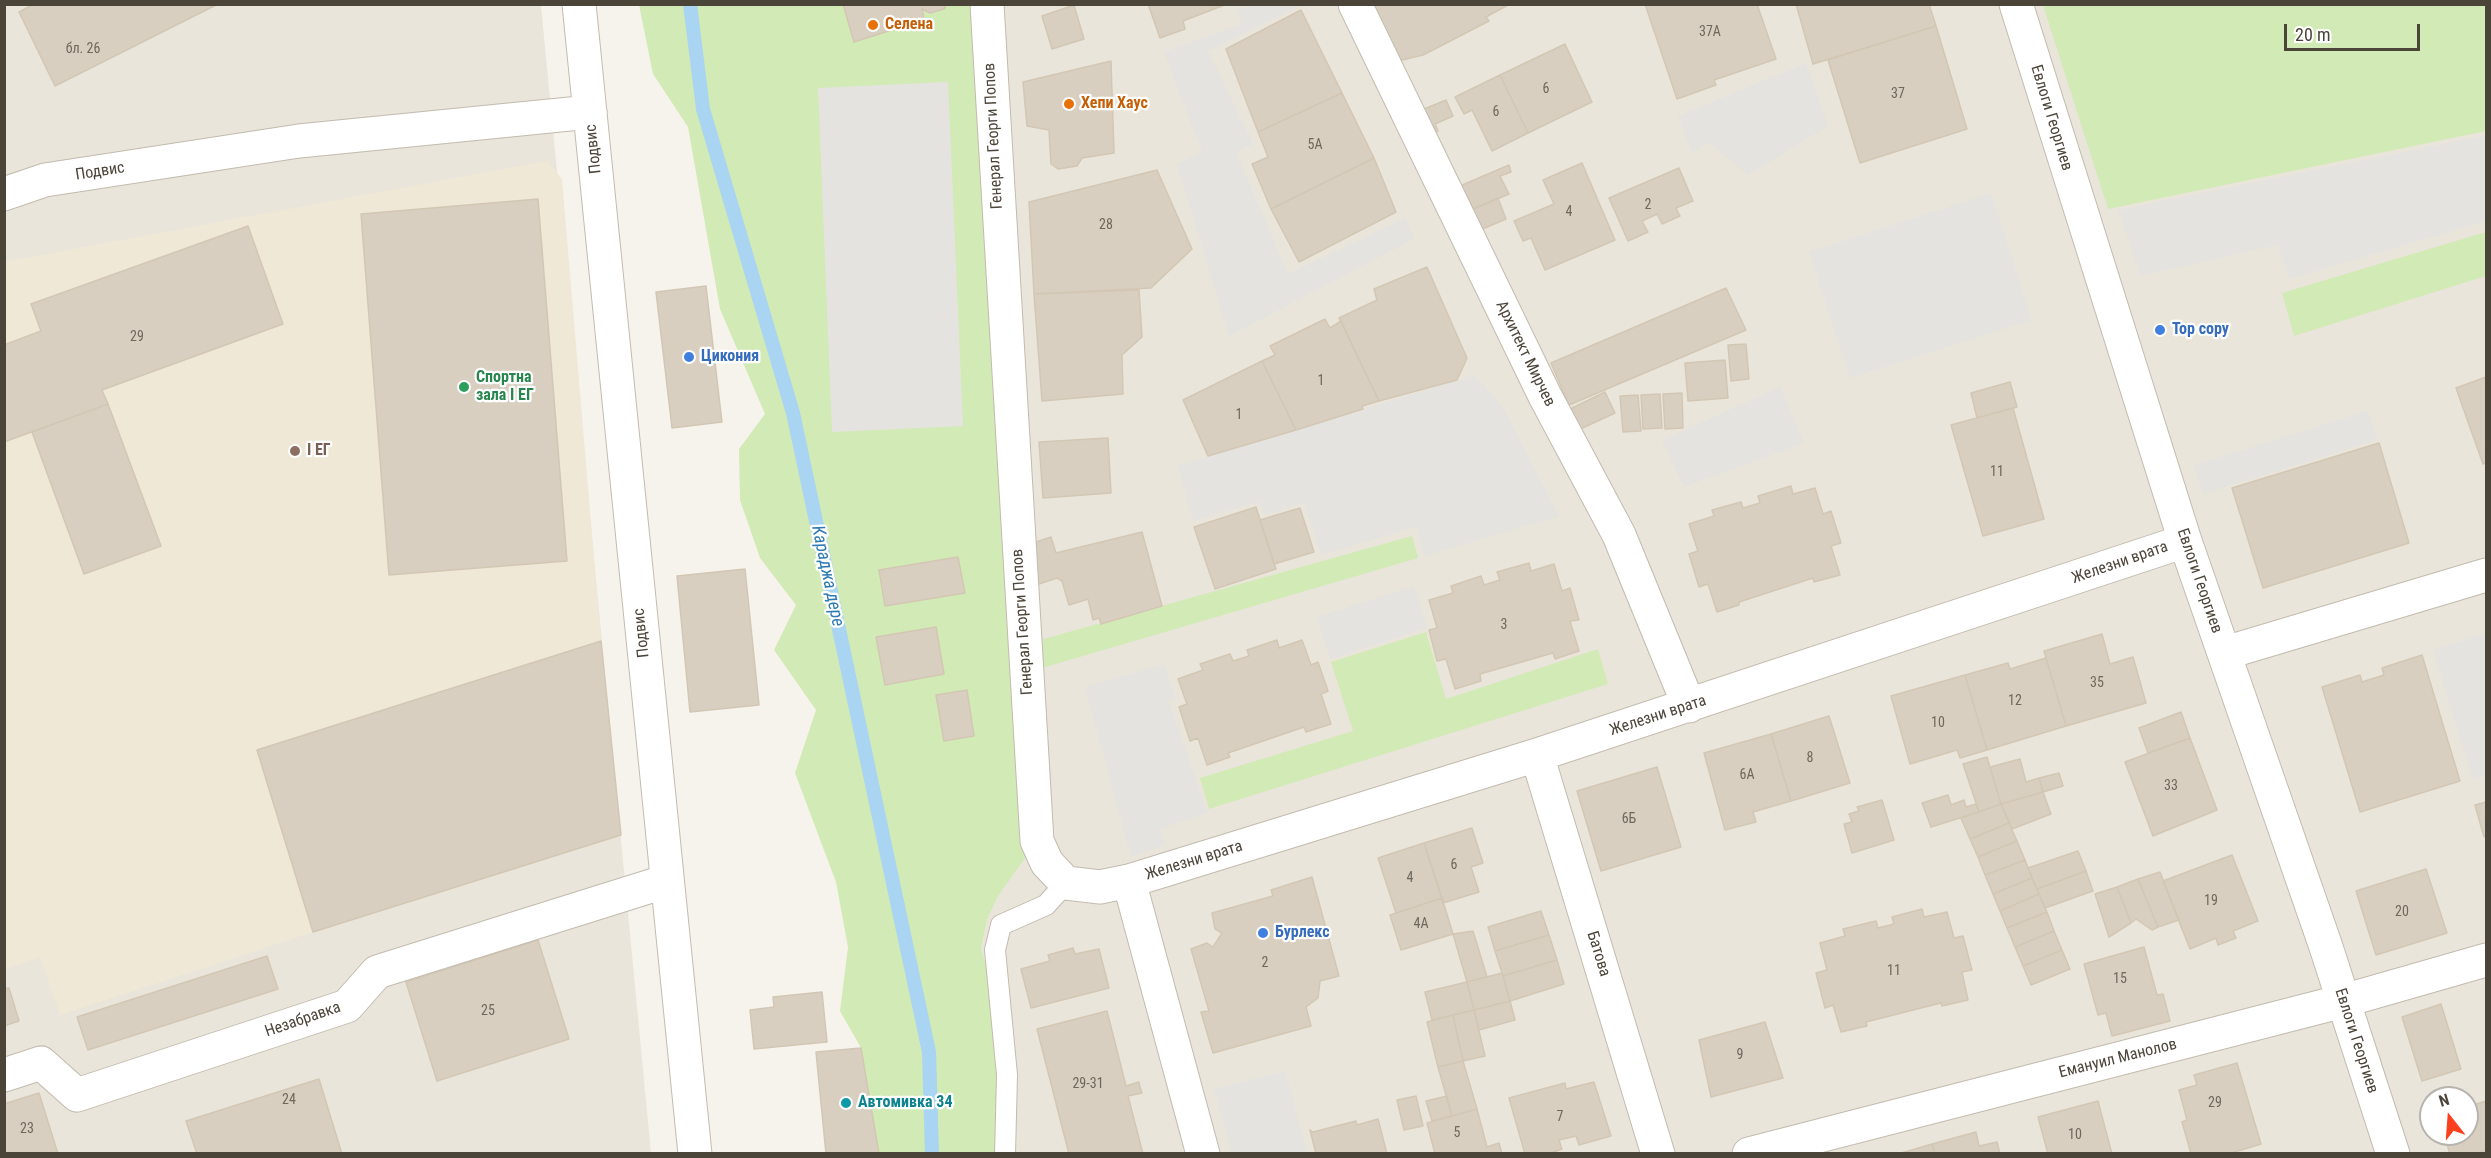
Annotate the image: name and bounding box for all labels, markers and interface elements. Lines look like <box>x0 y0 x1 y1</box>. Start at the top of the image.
scale bar <box>2287 12 2424 50</box>
place label: Селена <box>885 15 933 35</box>
marker: Селена <box>866 18 880 32</box>
house number: 37А <box>1699 24 1721 40</box>
text: 20 m <box>2295 24 2330 45</box>
house number: бл. 26 <box>66 41 100 57</box>
street label: Генерал Георги Попов <box>981 62 1007 210</box>
street label: Евлоги Георгиев <box>2026 63 2076 173</box>
house number: 6 <box>1543 81 1549 97</box>
house number: 37 <box>1891 86 1905 102</box>
place label: Хепи Хаус <box>1081 94 1148 114</box>
marker: Хепи Хаус <box>1062 97 1076 111</box>
house number: 6 <box>1493 104 1499 120</box>
street label: Подвис <box>582 123 606 175</box>
house number: 5А <box>1308 137 1322 153</box>
street label: Подвис <box>74 159 126 185</box>
house number: 2 <box>1645 197 1651 213</box>
house number: 4 <box>1566 204 1572 220</box>
house number: 28 <box>1099 217 1113 233</box>
street label: Архитект Мирчев <box>1491 298 1559 410</box>
place label: Top copy <box>2172 320 2229 340</box>
marker: Top copy <box>2153 323 2167 337</box>
house number: 29 <box>130 329 144 345</box>
place label: Цикония <box>701 347 759 367</box>
marker: Цикония <box>682 350 696 364</box>
place label: Спортна зала I ЕГ <box>476 368 534 406</box>
house number: 1 <box>1318 373 1324 389</box>
marker: Спортна зала I ЕГ <box>457 380 471 394</box>
house number: 1 <box>1236 407 1242 423</box>
place label: I ЕГ <box>307 441 331 461</box>
marker: I ЕГ <box>288 444 302 458</box>
house number: 11 <box>1990 464 2004 480</box>
water label: Караджа дере <box>806 523 848 629</box>
street label: Евлоги Георгиев <box>2172 526 2226 636</box>
street label: Железни врата <box>2069 538 2171 588</box>
street label: Генерал Георги Попов <box>1008 548 1038 696</box>
street label: Подвис <box>630 607 654 659</box>
house number: 3 <box>1501 617 1507 633</box>
house number: 35 <box>2090 675 2104 691</box>
street label: Железни врата <box>1607 691 1709 741</box>
house number: 12 <box>2008 693 2022 709</box>
house number: 10 <box>1931 715 1945 731</box>
house number: 8 <box>1807 750 1813 766</box>
house number: 6А <box>1740 767 1754 783</box>
house number: 33 <box>2164 778 2178 794</box>
house number: 6Б <box>1622 811 1636 827</box>
street label: Железни врата <box>1143 837 1245 885</box>
house number: 6 <box>1451 857 1457 873</box>
house number: 4 <box>1407 870 1413 886</box>
house number: 19 <box>2204 893 2218 909</box>
house number: 20 <box>2395 904 2409 920</box>
house number: 4А <box>1414 916 1428 932</box>
place label: Бурлекс <box>1275 923 1330 943</box>
marker: Бурлекс <box>1256 926 1270 940</box>
street label: Батова <box>1582 929 1614 979</box>
house number: 2 <box>1262 955 1268 971</box>
house number: 11 <box>1887 963 1901 979</box>
house number: 15 <box>2113 971 2127 987</box>
street label: Евлоги Георгиев <box>2330 986 2382 1096</box>
street label: Незабравка <box>263 998 343 1042</box>
house number: 25 <box>481 1003 495 1019</box>
street label: Емануил Манолов <box>2057 1035 2179 1083</box>
house number: 9 <box>1737 1047 1743 1063</box>
house number: 29-31 <box>1072 1076 1104 1092</box>
north arrow <box>2419 1086 2479 1146</box>
text: N <box>2437 1090 2452 1111</box>
house number: 24 <box>282 1092 296 1108</box>
place label: Автомивка 34 <box>858 1093 952 1113</box>
house number: 29 <box>2208 1095 2222 1111</box>
marker: Автомивка 34 <box>839 1096 853 1110</box>
house number: 7 <box>1557 1109 1563 1125</box>
house number: 23 <box>20 1121 34 1137</box>
house number: 5 <box>1454 1125 1460 1141</box>
house number: 10 <box>2068 1127 2082 1143</box>

